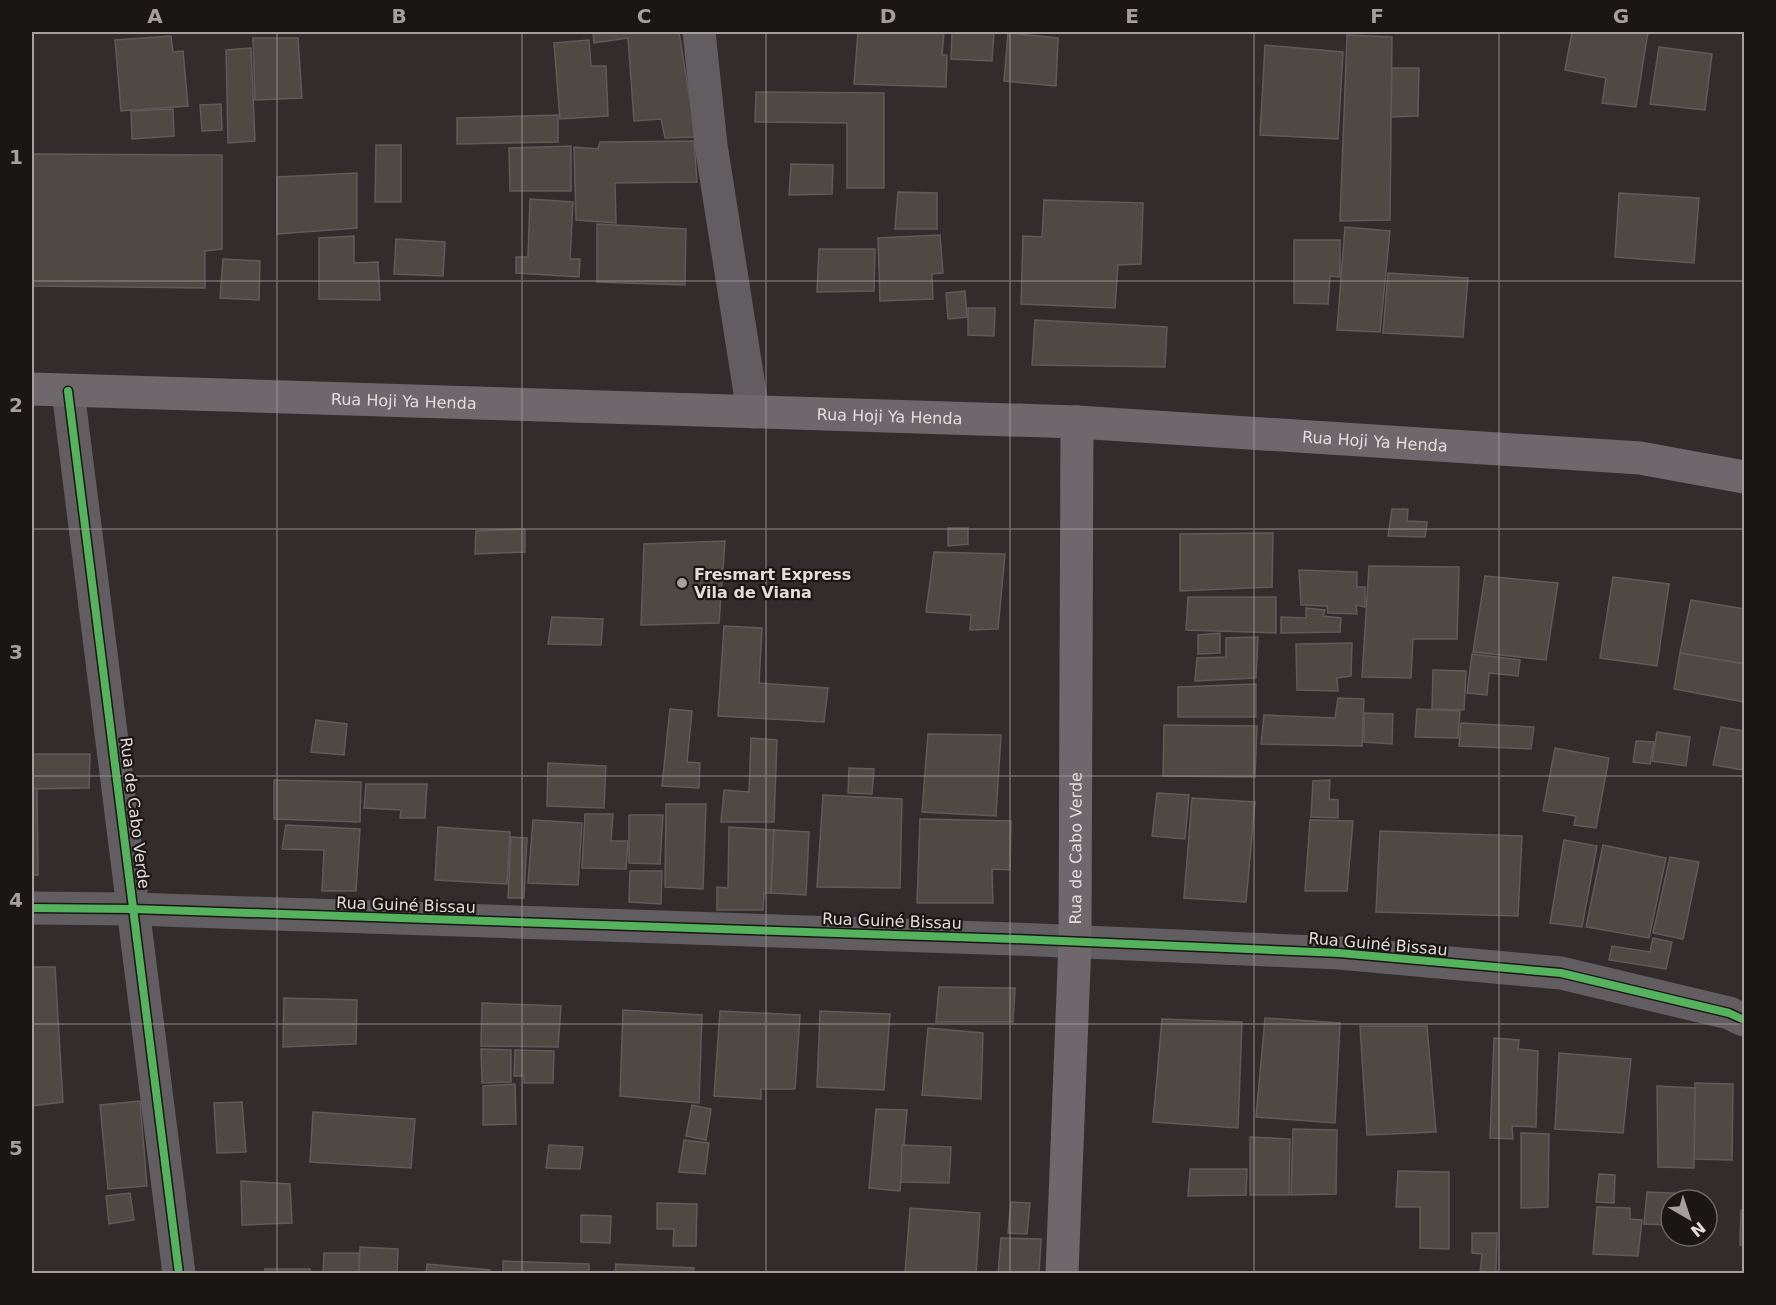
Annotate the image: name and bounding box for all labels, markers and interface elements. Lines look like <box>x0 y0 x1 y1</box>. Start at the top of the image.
text: A <box>147 4 163 28</box>
text: B <box>391 4 407 28</box>
text: C <box>637 4 651 28</box>
text: D <box>880 4 896 28</box>
text: E <box>1125 4 1139 28</box>
text: F <box>1370 4 1384 28</box>
text: G <box>1613 4 1629 28</box>
text: 1 <box>9 145 23 169</box>
street label: Rua Hoji Ya Henda <box>331 389 477 413</box>
text: 2 <box>9 393 23 417</box>
street label: Rua Hoji Ya Henda <box>816 404 963 428</box>
street label: Rua Hoji Ya Henda <box>1302 427 1448 455</box>
place label: Fresmart Express Vila de Viana <box>694 565 851 602</box>
marker: Fresmart Express Vila de Viana <box>675 576 689 590</box>
text: 3 <box>9 640 23 664</box>
street label: Rua de Cabo Verde <box>116 736 154 890</box>
street label: Rua de Cabo Verde <box>1066 772 1085 925</box>
text: 4 <box>9 888 23 912</box>
street label: Rua Guiné Bissau <box>336 893 476 917</box>
street label: Rua Guiné Bissau <box>822 909 962 933</box>
street label: Rua Guiné Bissau <box>1308 928 1448 960</box>
text: 5 <box>9 1136 23 1160</box>
north arrow <box>1659 1188 1719 1248</box>
text: N <box>1687 1218 1709 1241</box>

